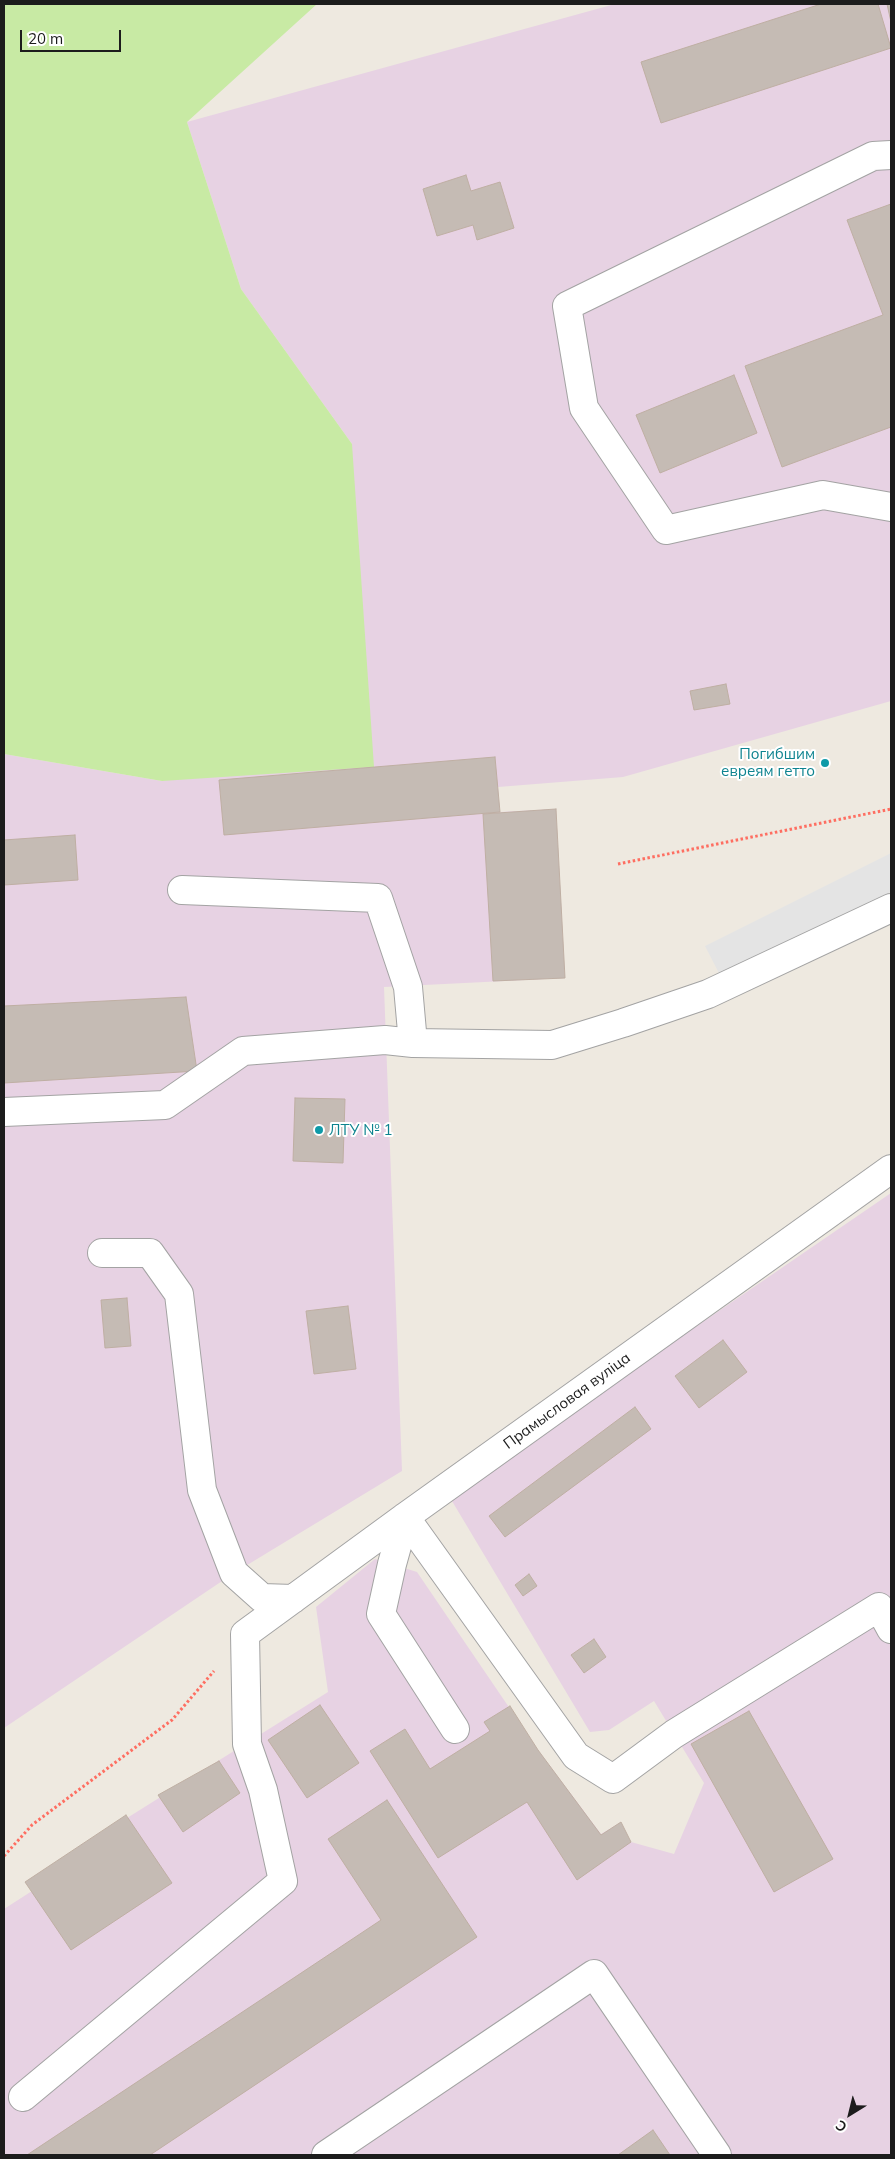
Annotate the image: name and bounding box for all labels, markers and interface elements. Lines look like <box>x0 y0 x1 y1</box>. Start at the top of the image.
scale bar <box>22 20 124 52</box>
text: 20 m <box>28 29 63 48</box>
place label: Погибшим евреям гетто <box>721 745 815 780</box>
marker: Погибшим евреям гетто <box>819 757 831 769</box>
place label: ЛТУ № 1 <box>329 1121 393 1139</box>
marker: ЛТУ № 1 <box>313 1124 325 1136</box>
street label: Прамысловая вуліца <box>500 1349 634 1453</box>
north arrow <box>825 2089 875 2139</box>
text: С <box>832 2116 850 2136</box>

